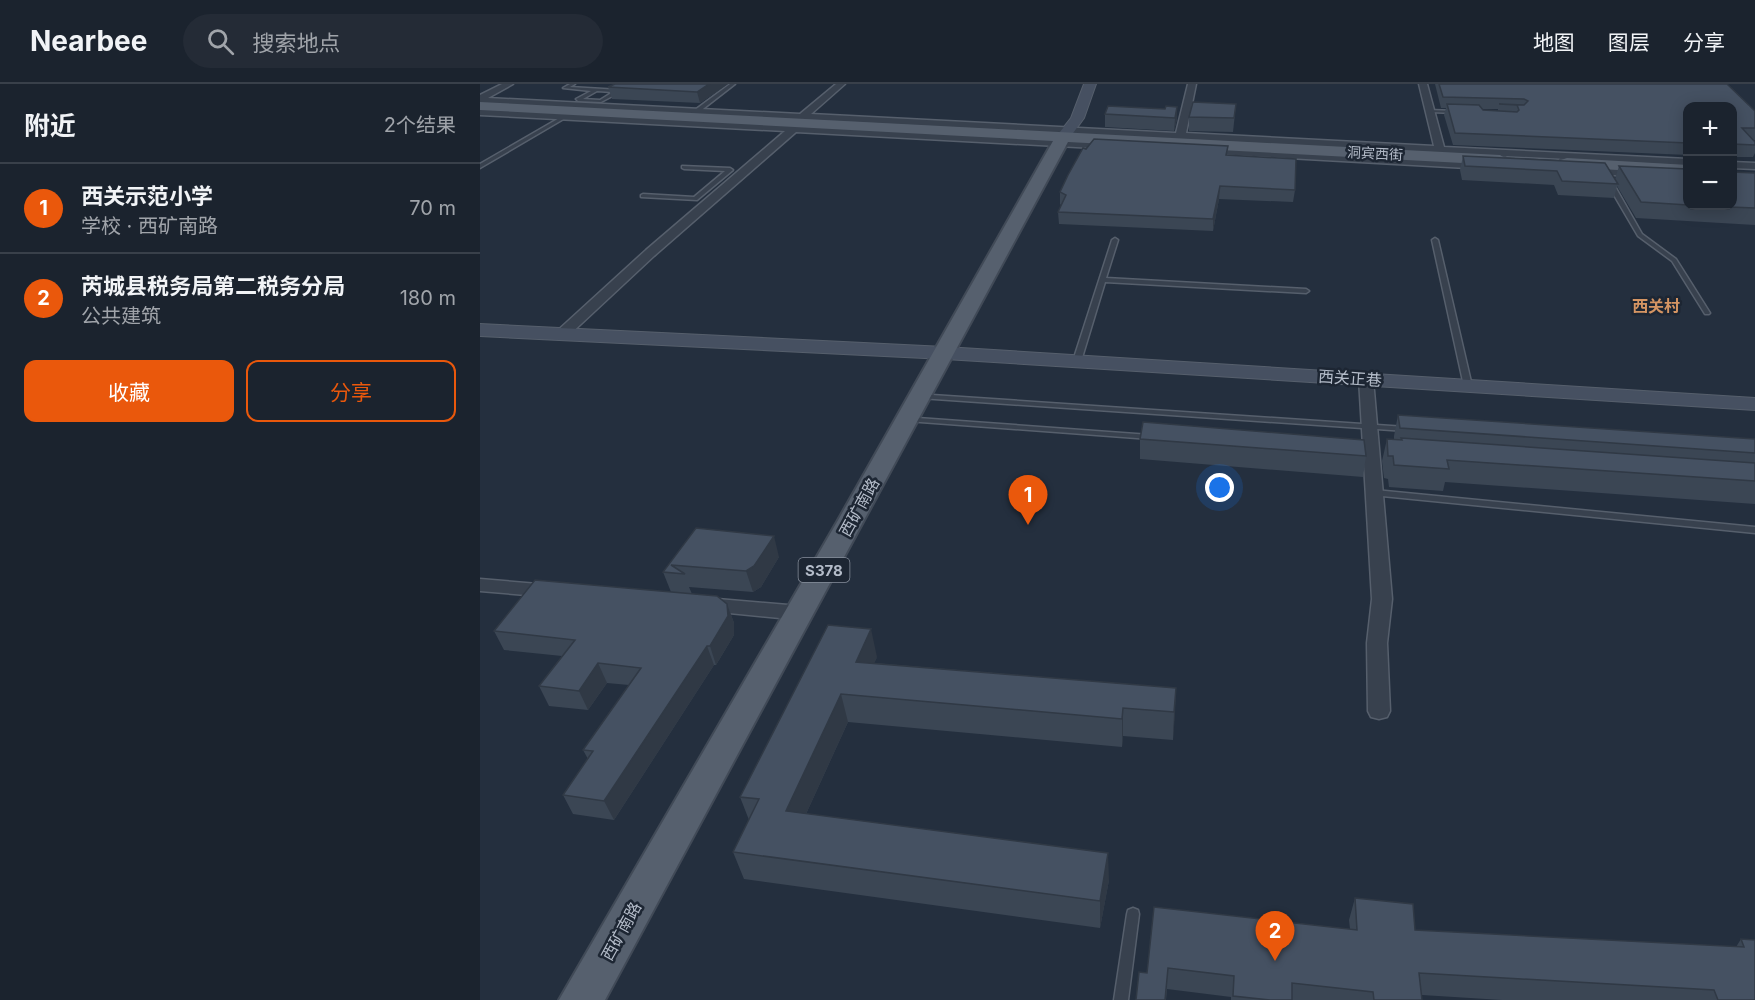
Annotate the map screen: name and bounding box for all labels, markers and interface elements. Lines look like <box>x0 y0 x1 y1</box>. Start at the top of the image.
search box <box>183 14 603 68</box>
text: Nearbee <box>30 24 147 58</box>
icon: search <box>204 25 237 58</box>
text: 搜索地点 <box>252 30 340 56</box>
text: 地图 <box>1533 30 1575 55</box>
text: 图层 <box>1608 30 1650 55</box>
text: 分享 <box>1683 30 1725 55</box>
map controls <box>1683 102 1737 210</box>
button: + <box>1683 102 1737 156</box>
text: 附近 <box>24 110 76 141</box>
text: 2个结果 <box>384 113 456 137</box>
street label: 洞宾西街 <box>1347 143 1403 163</box>
button: − <box>1683 156 1737 210</box>
text: 西关示范小学 <box>81 183 213 209</box>
text: 1 <box>39 196 48 220</box>
text: 70 m <box>409 196 456 220</box>
text: 学校 · 西矿南路 <box>81 214 218 238</box>
text: 芮城县税务局第二税务分局 <box>81 273 345 299</box>
text: 2 <box>37 286 50 310</box>
text: 180 m <box>400 286 456 310</box>
district label: 西关村 <box>1632 296 1680 316</box>
text: 公共建筑 <box>81 304 161 328</box>
button: 收藏 <box>24 360 234 422</box>
button: 分享 <box>246 360 456 422</box>
street label: 西关正巷 <box>1317 366 1383 390</box>
your location <box>1205 473 1234 502</box>
street label: 西矿南路 <box>835 474 883 540</box>
pin: 1 <box>1008 476 1048 525</box>
road number: S378 <box>798 558 850 582</box>
street label: 西矿南路 <box>597 898 645 964</box>
pin: 2 <box>1256 912 1294 961</box>

